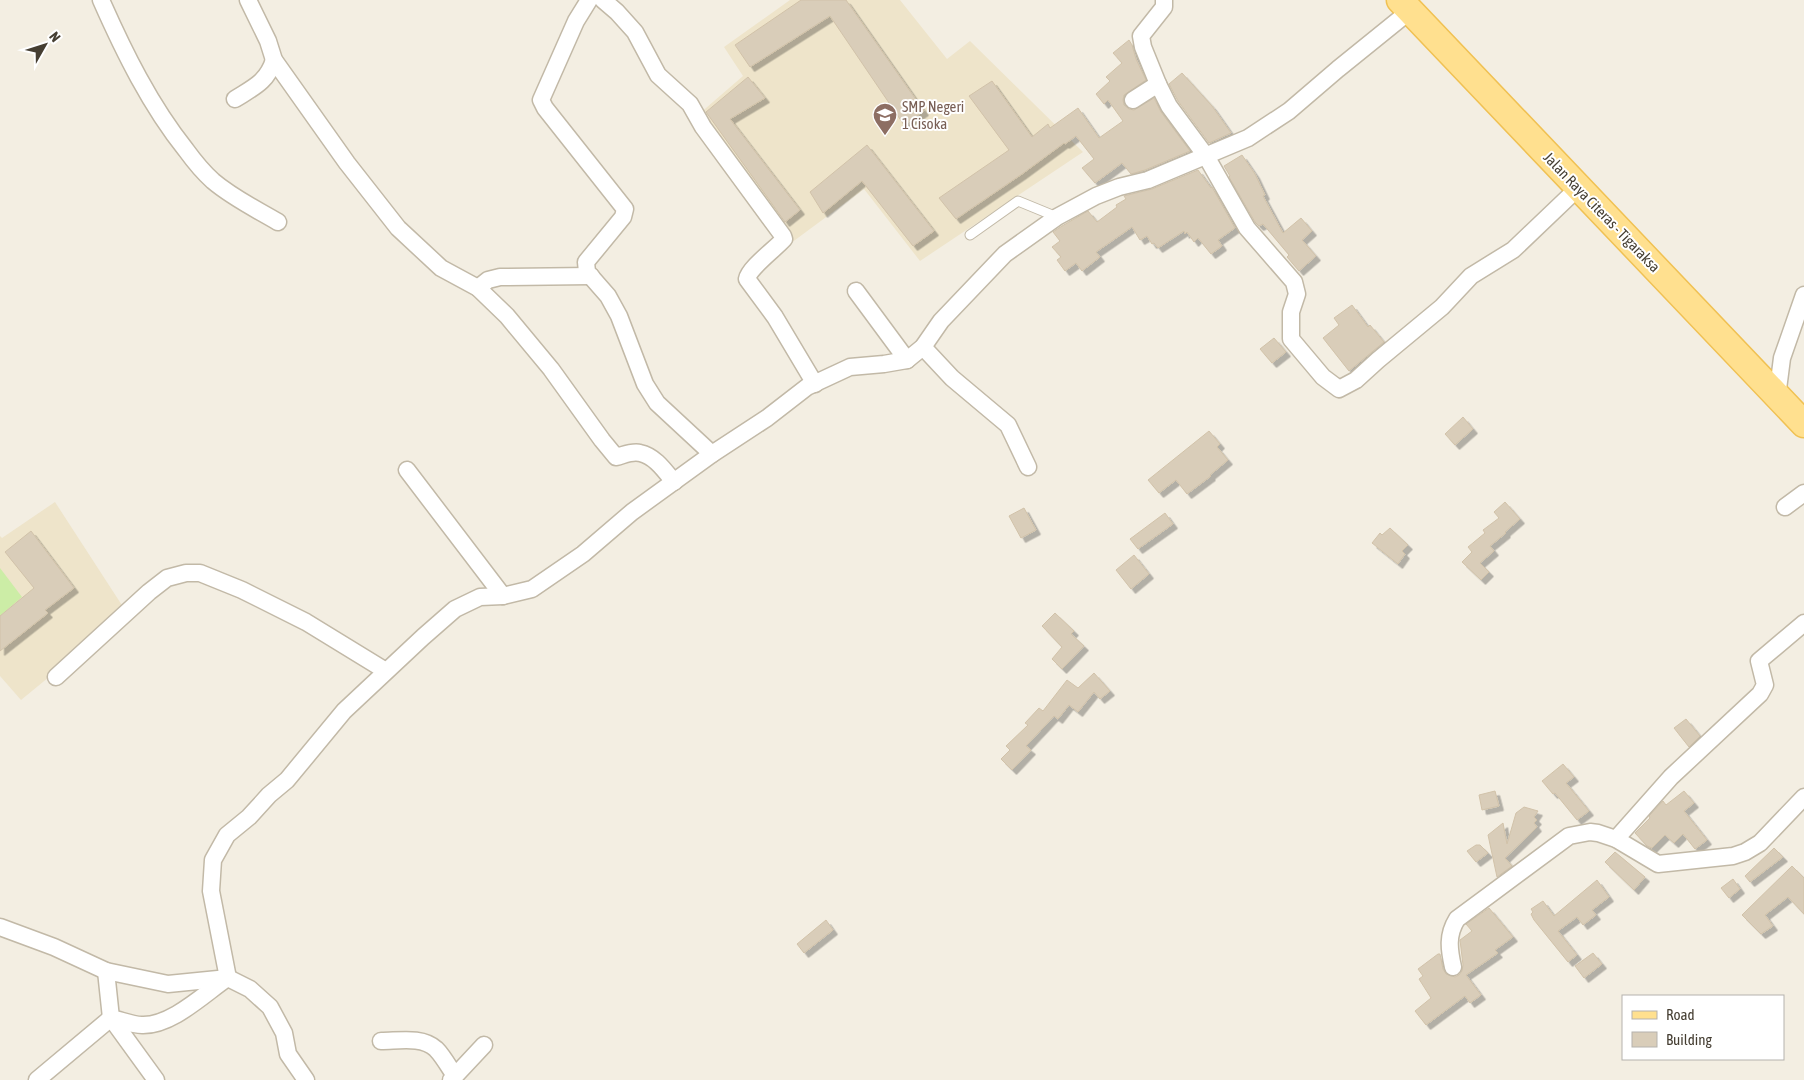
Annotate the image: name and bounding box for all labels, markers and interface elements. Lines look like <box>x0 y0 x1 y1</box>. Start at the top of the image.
north arrow <box>20 20 70 70</box>
text: N <box>46 29 64 45</box>
place label: SMP Negeri 1 Cisoka <box>902 98 964 132</box>
school or university icon: SMP Negeri 1 Cisoka <box>872 102 898 136</box>
street label: Jalan Raya Citeras - Tigaraksa <box>1540 149 1664 275</box>
legend <box>1622 995 1784 1060</box>
text: Road <box>1666 1006 1695 1023</box>
text: Building <box>1666 1031 1712 1048</box>

